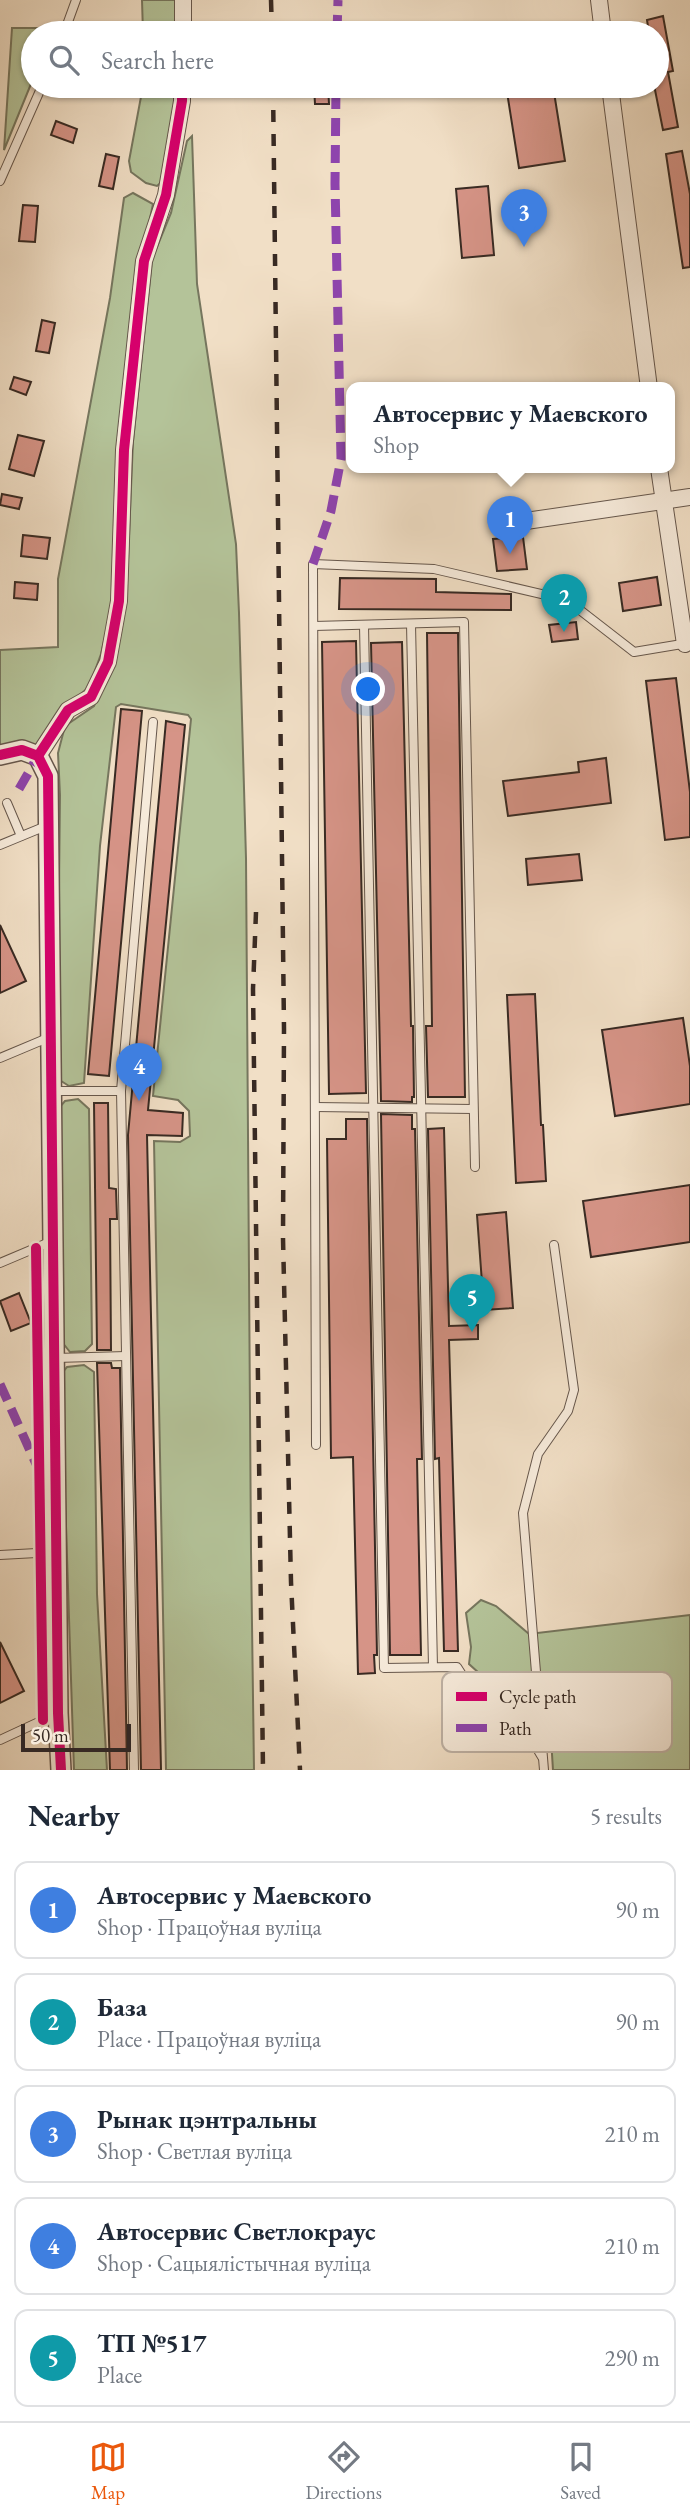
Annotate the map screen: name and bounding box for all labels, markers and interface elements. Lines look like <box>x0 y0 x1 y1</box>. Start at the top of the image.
search box <box>21 21 669 98</box>
icon: search <box>45 41 83 79</box>
text: Search here <box>101 43 214 77</box>
pin: 3 <box>501 189 547 247</box>
popup <box>346 382 675 473</box>
text: Автосервис у Маевского <box>373 396 648 430</box>
text: Shop <box>373 430 419 460</box>
pin: 1 <box>487 496 533 554</box>
pin: 2 <box>541 574 587 632</box>
your location <box>351 672 385 706</box>
pin: 4 <box>116 1043 162 1101</box>
pin: 5 <box>449 1274 495 1332</box>
legend <box>442 1672 672 1752</box>
text: Cycle path <box>499 1684 577 1709</box>
text: Path <box>499 1716 532 1741</box>
scale bar <box>21 1721 131 1753</box>
text: 50 m <box>32 1723 69 1748</box>
text: Nearby <box>28 1796 120 1835</box>
text: 5 results <box>590 1801 662 1831</box>
text: Автосервис у Маевского <box>97 1878 371 1912</box>
text: 1 <box>47 1895 59 1925</box>
text: 90 m <box>615 1895 660 1925</box>
text: Shop · Працоўная вуліца <box>97 1912 322 1942</box>
text: База <box>97 1990 147 2024</box>
text: 2 <box>47 2007 59 2037</box>
text: 90 m <box>615 2007 660 2037</box>
text: Place · Працоўная вуліца <box>97 2024 321 2054</box>
text: Рынак цэнтральны <box>97 2102 317 2136</box>
text: 3 <box>47 2119 59 2149</box>
text: 210 m <box>604 2119 660 2149</box>
text: Shop · Светлая вуліца <box>97 2136 292 2166</box>
text: Автосервис Светлокраус <box>97 2214 376 2248</box>
text: 4 <box>47 2231 59 2261</box>
text: 210 m <box>604 2231 660 2261</box>
text: Shop · Сацыялістычная вуліца <box>97 2248 371 2278</box>
text: ТП №517 <box>97 2326 206 2360</box>
text: 5 <box>47 2343 59 2373</box>
text: 290 m <box>604 2343 660 2373</box>
text: Place <box>97 2360 142 2390</box>
tab: Map <box>89 2438 127 2505</box>
tab: Directions <box>305 2438 382 2505</box>
tab: Saved <box>560 2438 601 2505</box>

